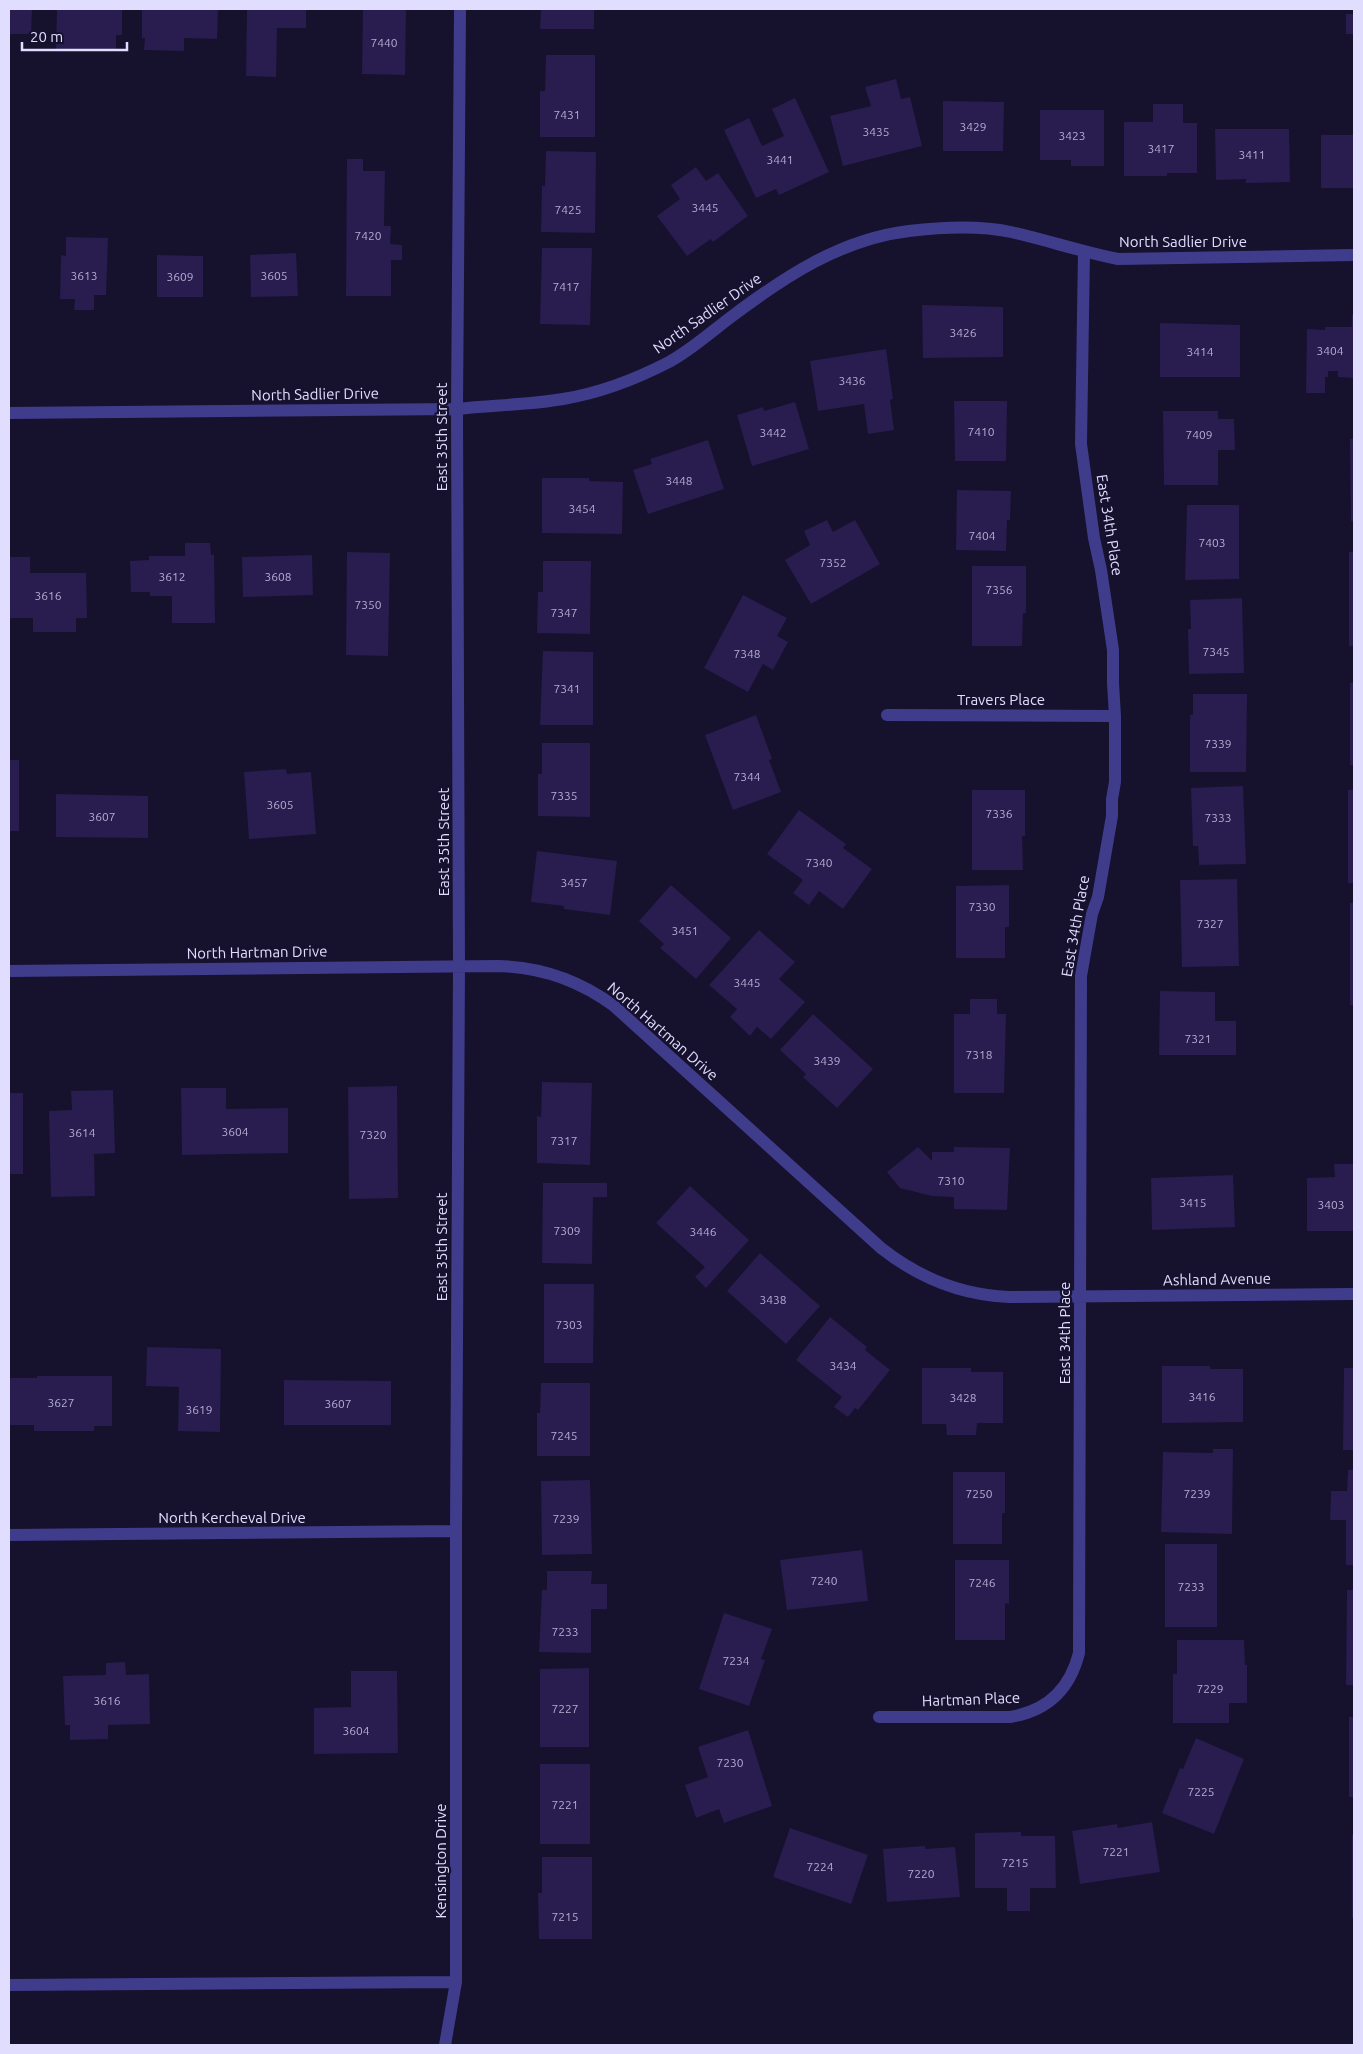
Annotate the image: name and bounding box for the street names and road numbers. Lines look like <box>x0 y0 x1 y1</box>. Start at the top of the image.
street label: North Sadlier Drive <box>1119 233 1247 250</box>
street label: North Sadlier Drive <box>650 269 764 357</box>
street label: East 35th Street <box>433 383 450 491</box>
street label: North Sadlier Drive <box>251 384 379 404</box>
street label: East 34th Place <box>1094 473 1126 577</box>
street label: Travers Place <box>957 691 1045 708</box>
street label: East 35th Street <box>435 788 452 896</box>
street label: East 34th Place <box>1058 874 1092 978</box>
street label: North Hartman Drive <box>186 942 328 962</box>
street label: North Hartman Drive <box>604 978 722 1084</box>
street label: East 35th Street <box>433 1193 450 1301</box>
street label: Ashland Avenue <box>1163 1270 1271 1288</box>
street label: East 34th Place <box>1056 1282 1073 1384</box>
street label: North Kercheval Drive <box>158 1509 306 1526</box>
street label: Hartman Place <box>922 1689 1020 1709</box>
street label: Kensington Drive <box>432 1803 449 1919</box>

